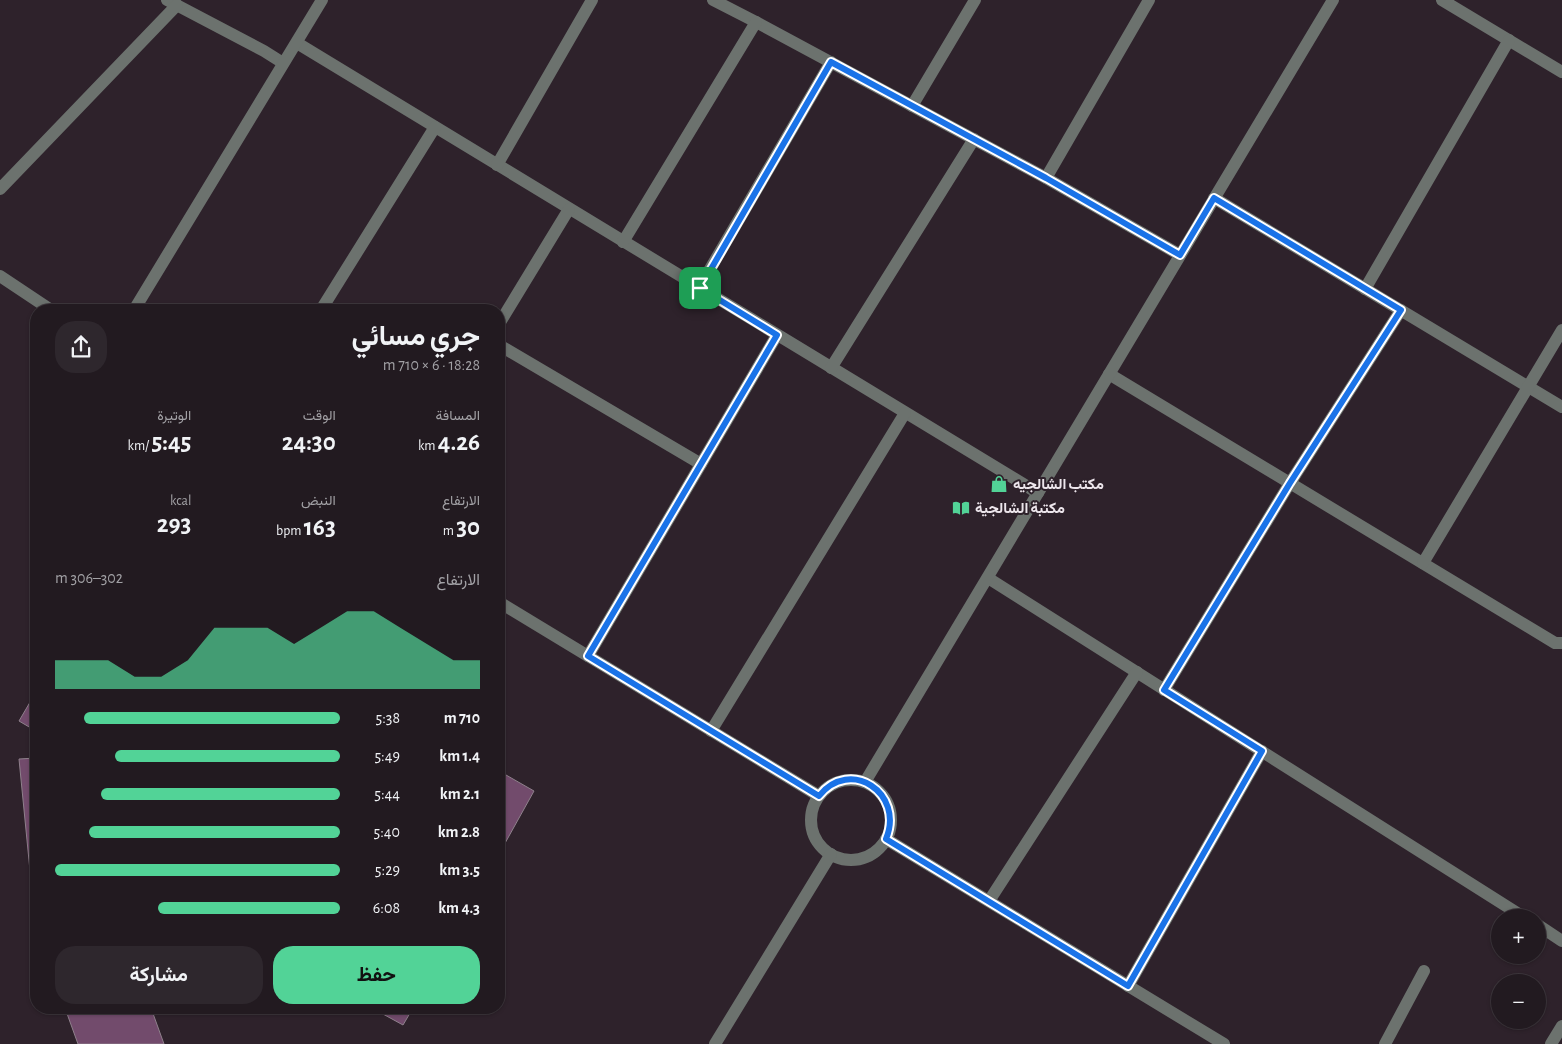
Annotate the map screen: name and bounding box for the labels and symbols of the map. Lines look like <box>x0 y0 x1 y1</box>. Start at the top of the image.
pin <box>679 267 721 309</box>
shop icon: مكتب الشالجيه <box>989 474 1009 494</box>
place label: مكتب الشالجيه <box>1013 477 1104 493</box>
library icon: مكتبة الشالجية <box>951 498 971 518</box>
place label: مكتبة الشالجية <box>975 501 1065 517</box>

